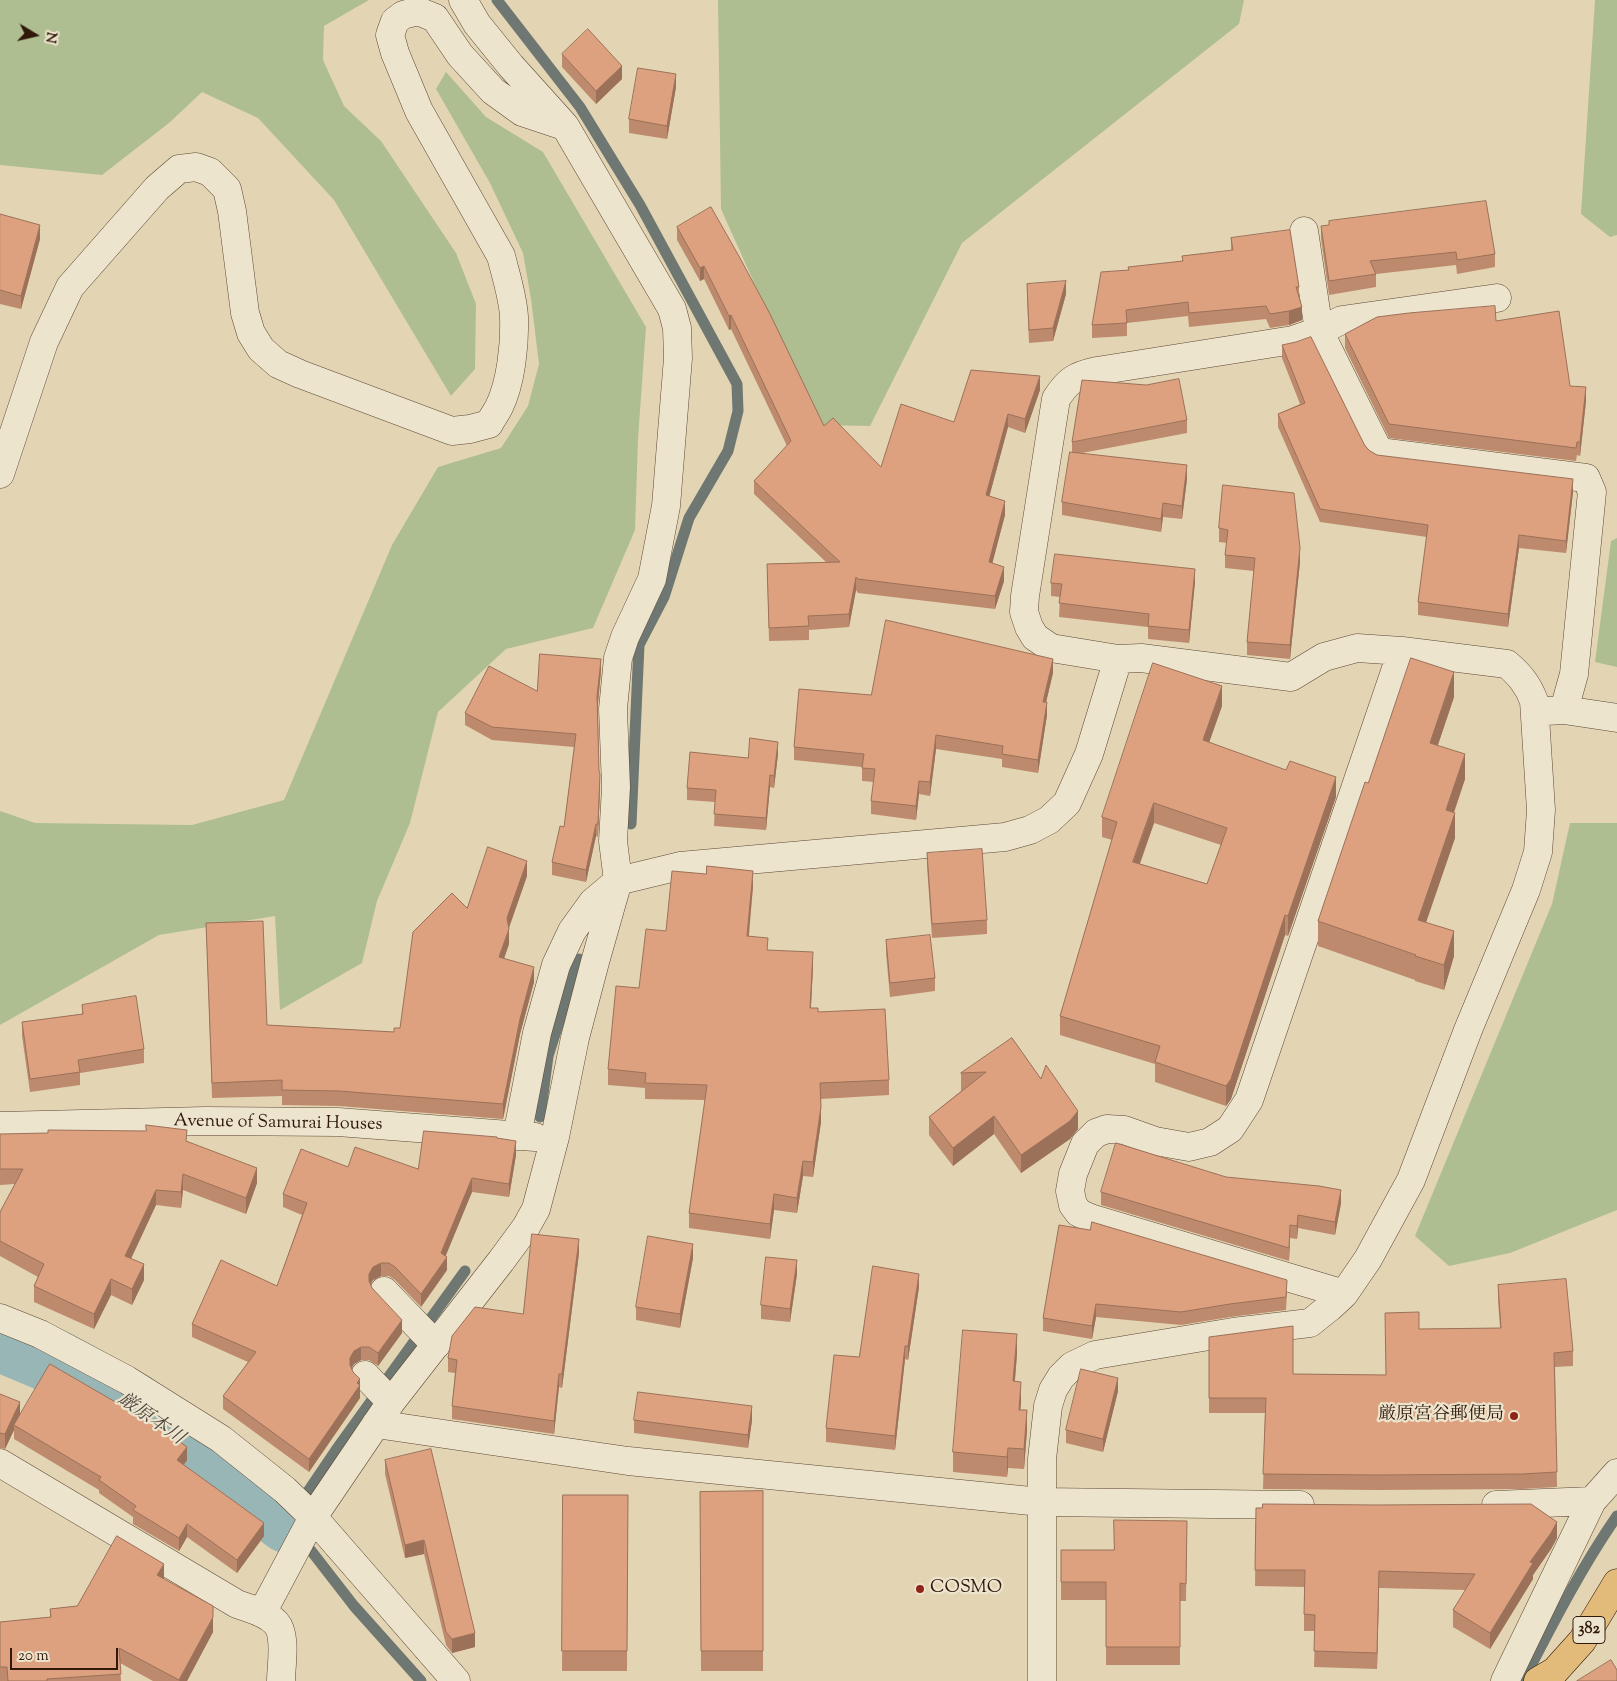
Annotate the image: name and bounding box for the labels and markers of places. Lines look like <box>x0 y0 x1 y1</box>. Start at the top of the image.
place label: 厳原宮谷郵便局 <box>1378 1405 1504 1427</box>
marker: 厳原宮谷郵便局 <box>1508 1410 1520 1422</box>
place label: COSMO <box>930 1578 1002 1600</box>
marker: COSMO <box>914 1583 926 1595</box>

